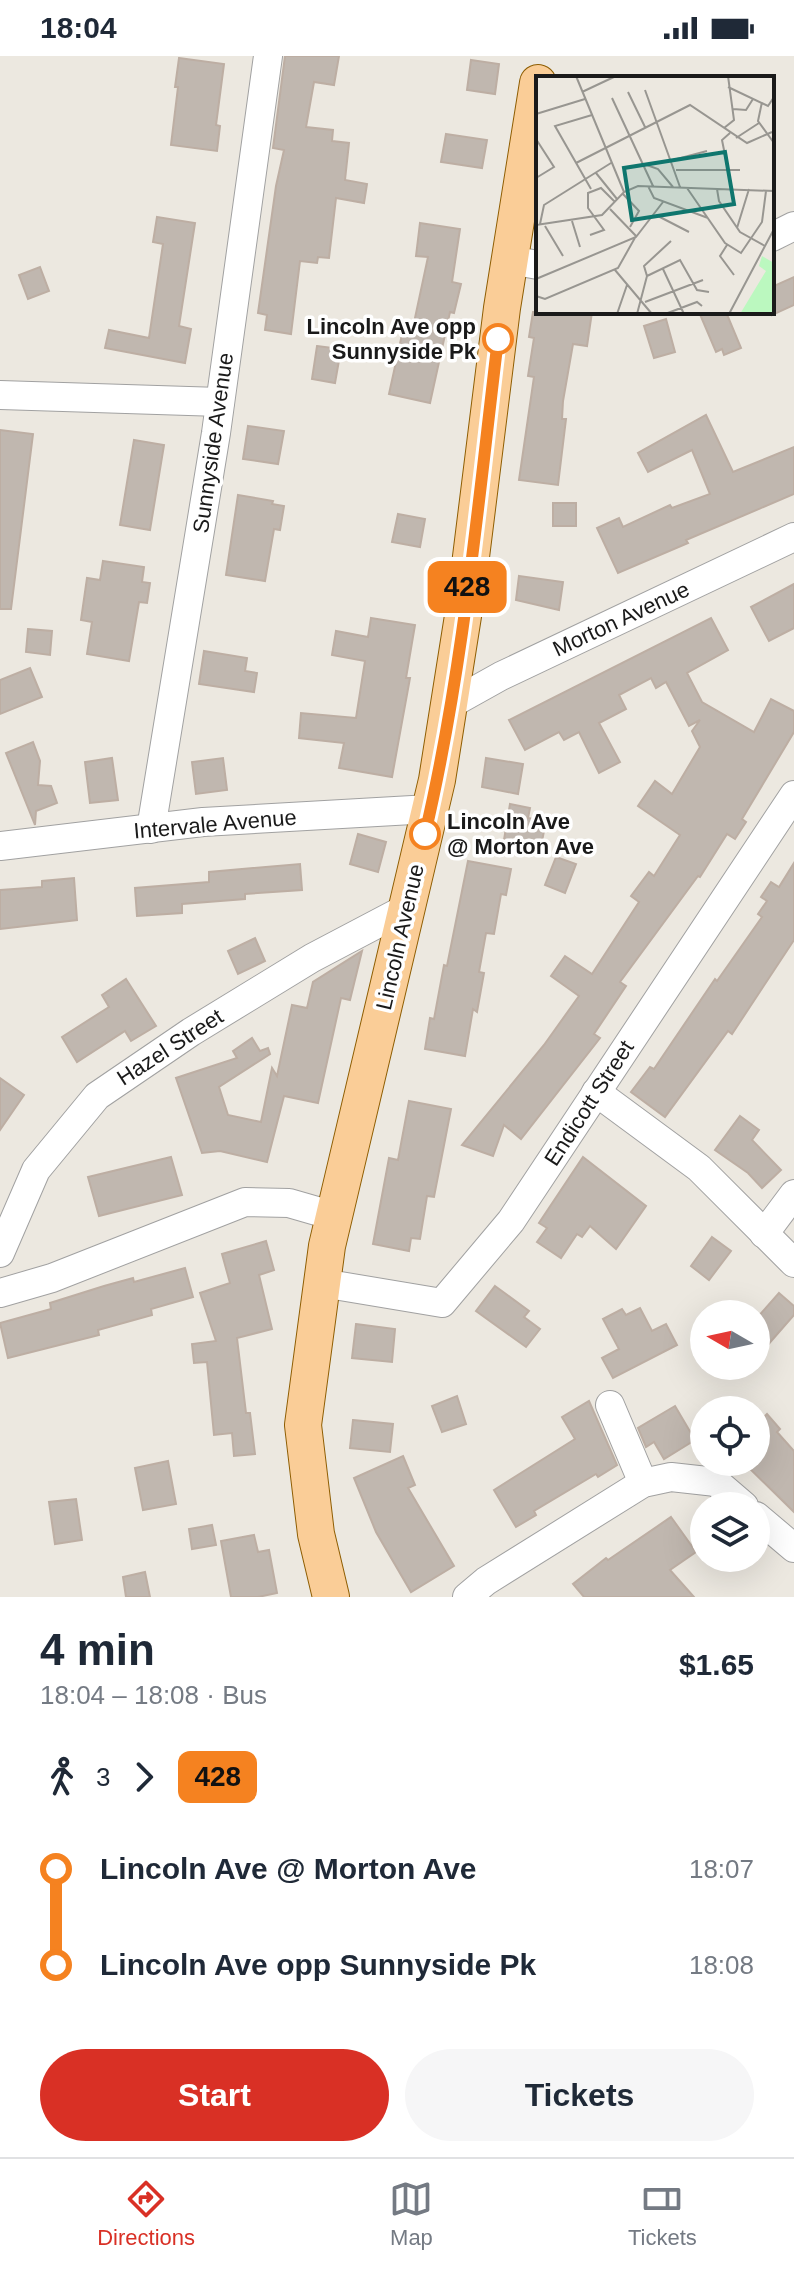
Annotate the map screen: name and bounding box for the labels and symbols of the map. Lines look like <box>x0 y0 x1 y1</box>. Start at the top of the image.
inset map <box>536 76 774 314</box>
place label: Lincoln Ave opp Sunnyside Pk <box>307 314 477 364</box>
marker: Lincoln Ave opp Sunnyside Pk <box>483 324 513 354</box>
street label: Sunnyside Avenue <box>188 351 238 535</box>
line badge: 428 <box>421 561 513 613</box>
street label: Morton Avenue <box>549 576 693 662</box>
street label: Intervale Avenue <box>132 804 298 844</box>
place label: Lincoln Ave @ Morton Ave <box>447 809 594 859</box>
marker: Lincoln Ave @ Morton Ave <box>410 819 440 849</box>
street label: Lincoln Avenue <box>371 862 429 1012</box>
street label: Hazel Street <box>112 1004 228 1090</box>
street label: Endicott Street <box>539 1036 639 1170</box>
north arrow <box>690 1300 770 1380</box>

